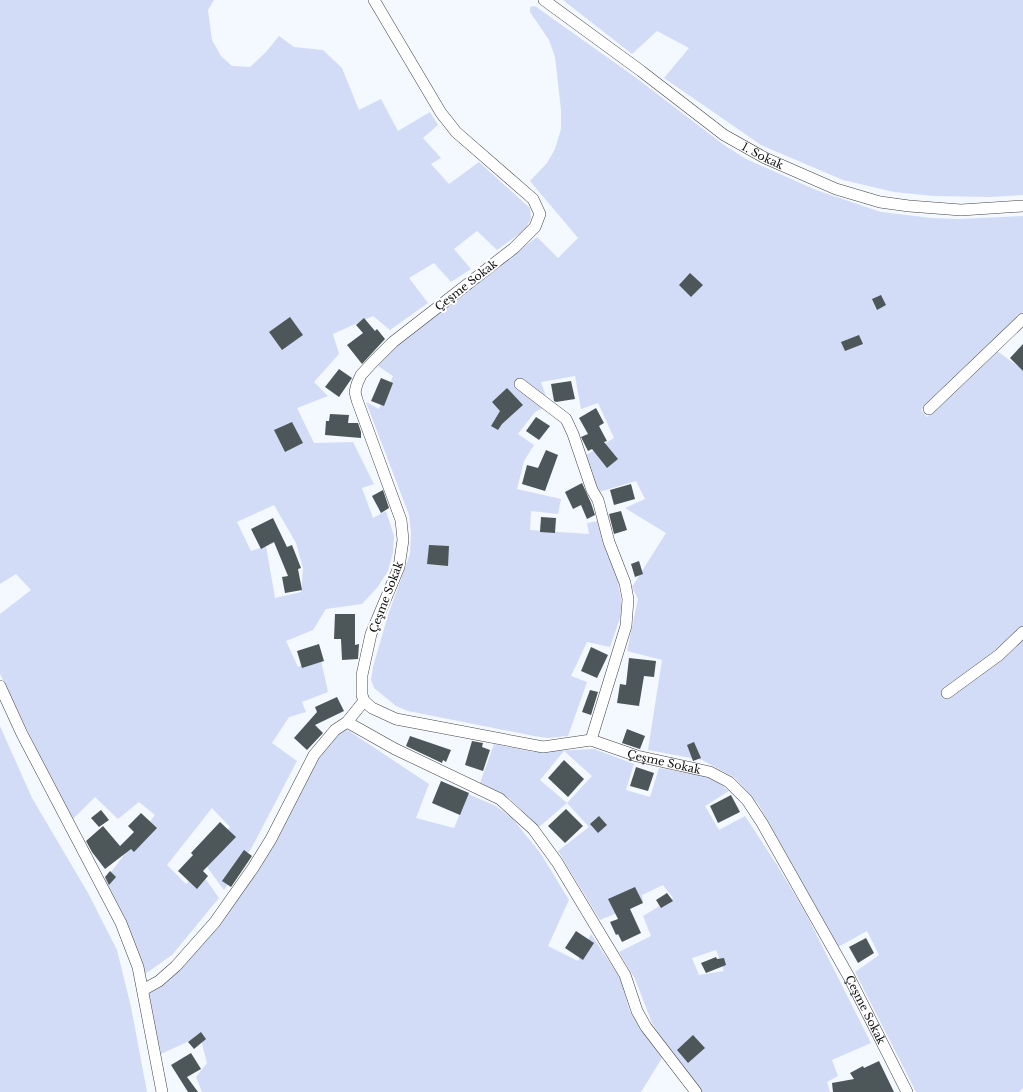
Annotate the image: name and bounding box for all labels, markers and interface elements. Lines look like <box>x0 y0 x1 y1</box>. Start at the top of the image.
street label: 1. Sokak <box>739 139 786 172</box>
street label: Çeşme Sokak <box>432 256 500 314</box>
street label: Çeşme Sokak <box>366 559 406 635</box>
street label: Çeşme Sokak <box>625 746 703 777</box>
street label: Çeşme Sokak <box>842 973 889 1047</box>

